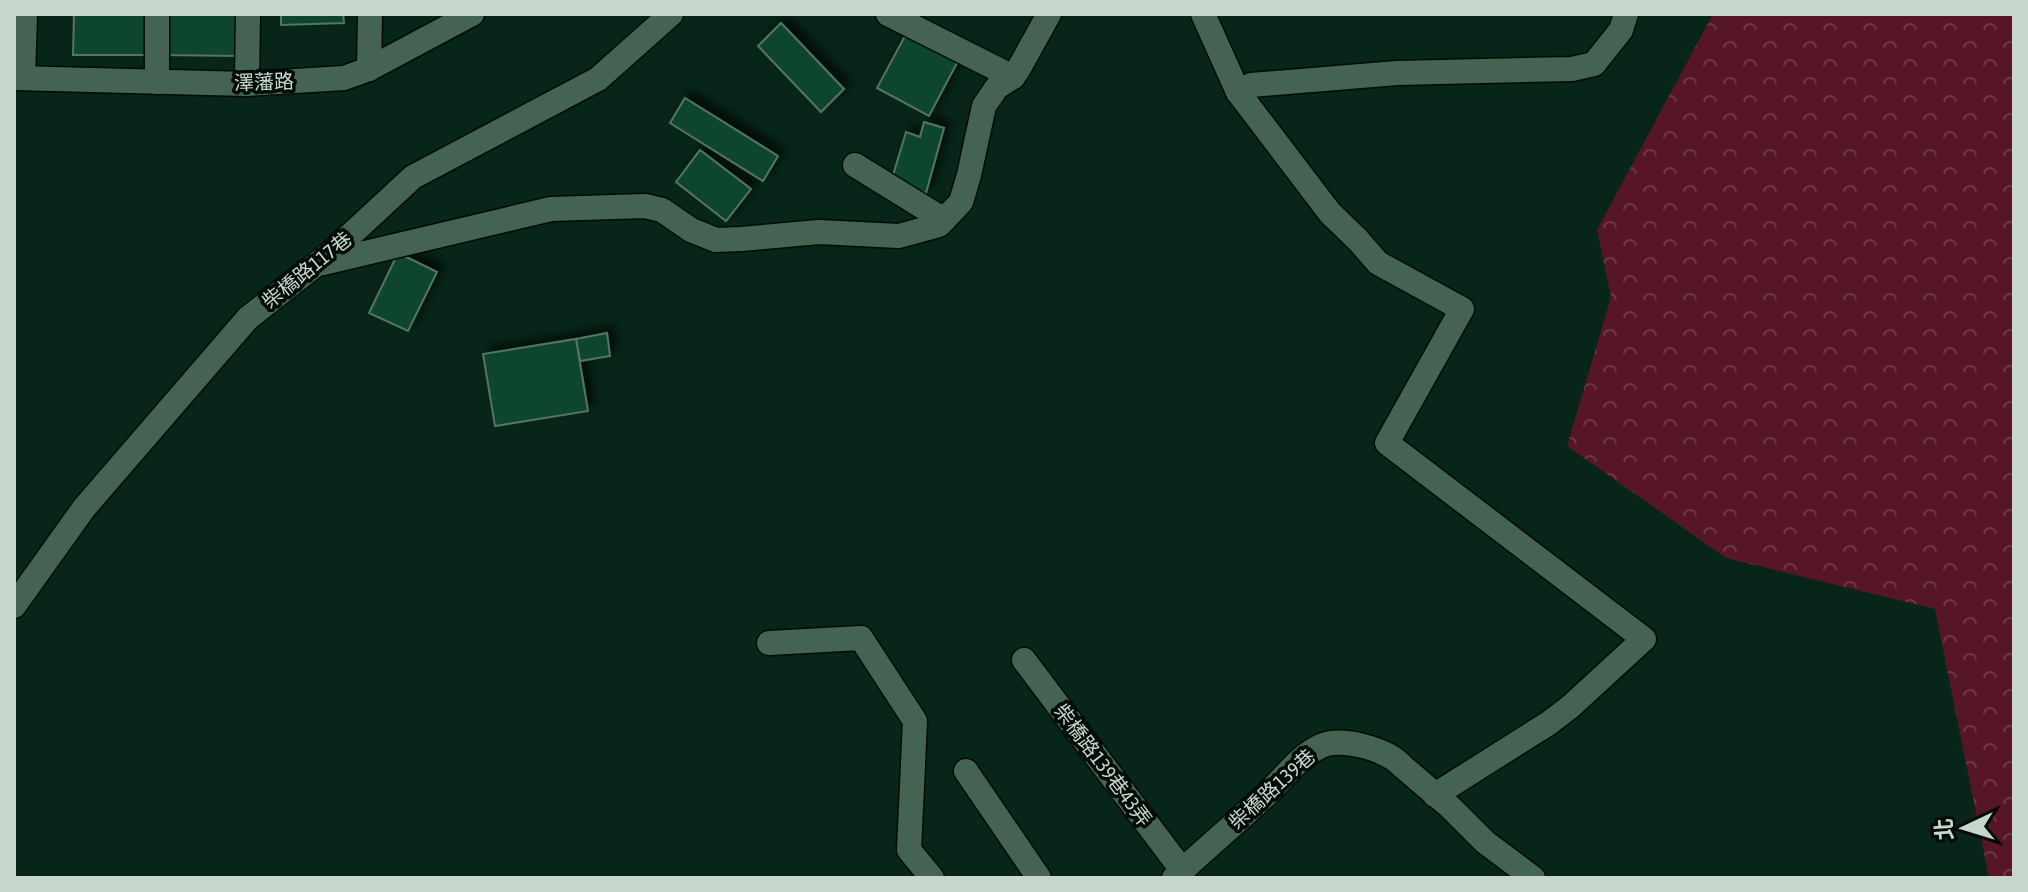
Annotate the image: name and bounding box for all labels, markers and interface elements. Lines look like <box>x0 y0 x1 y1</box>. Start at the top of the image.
street label: 澤藩路 <box>234 69 294 94</box>
street label: 柴橋路117巷 <box>257 227 356 313</box>
street label: 柴橋路139巷43弄 <box>1050 699 1157 830</box>
street label: 柴橋路139巷 <box>1224 744 1320 833</box>
north arrow <box>1924 788 2004 868</box>
text: 北 <box>1930 818 1958 841</box>

